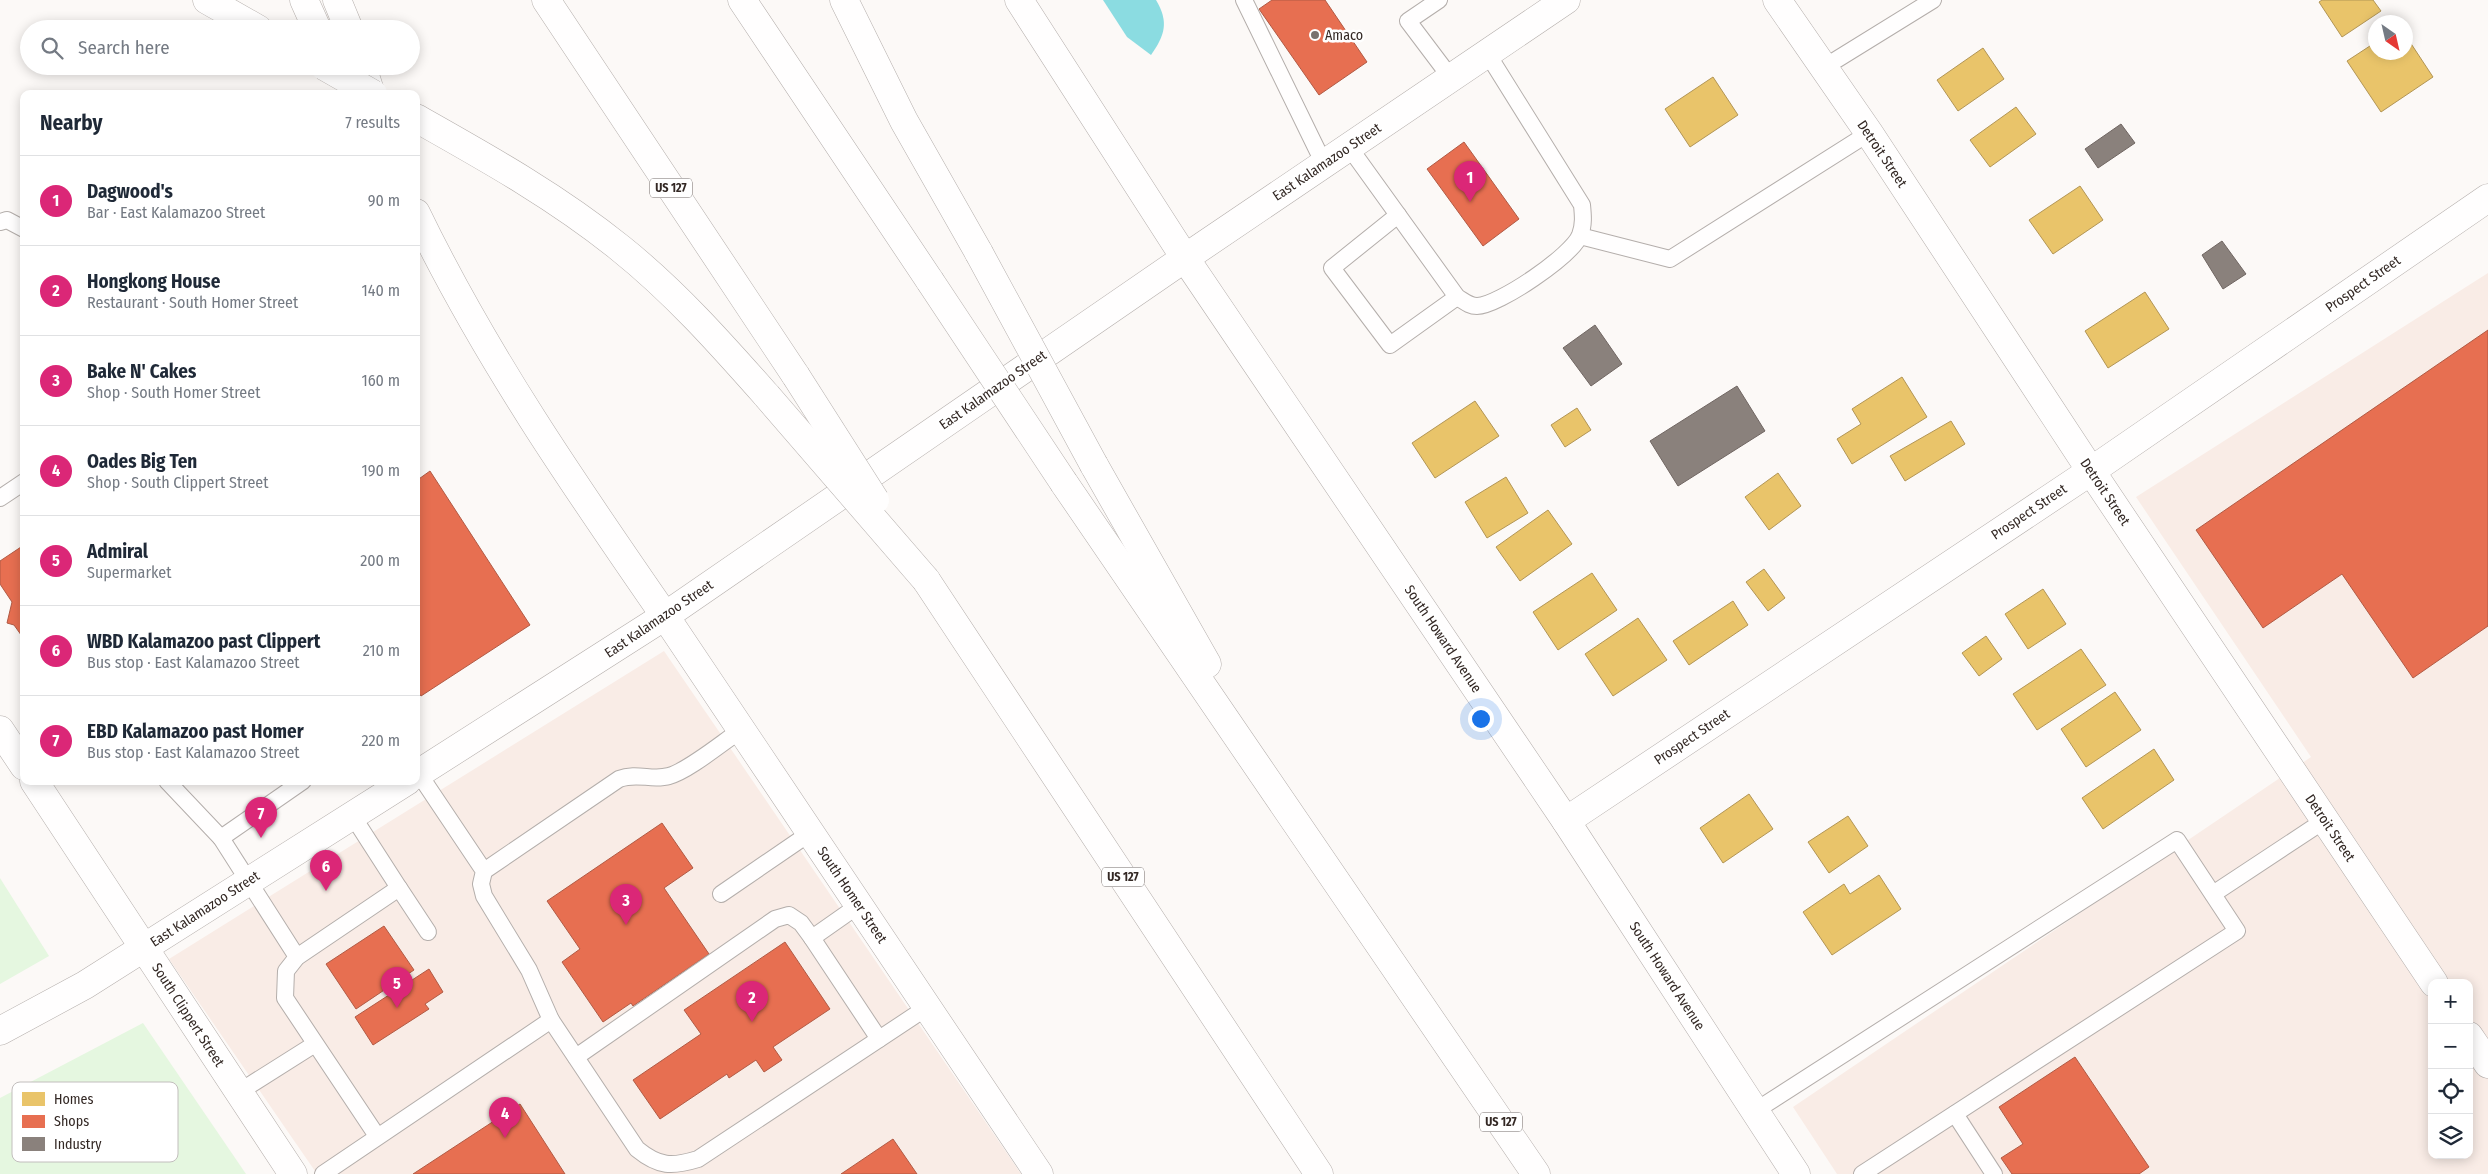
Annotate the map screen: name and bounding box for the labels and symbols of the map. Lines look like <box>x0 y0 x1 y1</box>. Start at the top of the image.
north arrow <box>2368 15 2413 60</box>
place label: Amaco <box>1325 27 1363 44</box>
marker: Amaco <box>1309 29 1321 41</box>
street label: Detroit Street <box>1853 117 1911 191</box>
street label: East Kalamazoo Street <box>1270 119 1385 205</box>
pin: 1 <box>1454 161 1486 202</box>
road number: US 127 <box>650 178 692 198</box>
street label: Prospect Street <box>2322 252 2404 316</box>
street label: East Kalamazoo Street <box>936 346 1050 433</box>
street label: Detroit Street <box>2076 455 2134 529</box>
street label: Prospect Street <box>1988 480 2070 544</box>
street label: East Kalamazoo Street <box>602 576 717 662</box>
street label: South Howard Avenue <box>1401 582 1485 696</box>
street label: Prospect Street <box>1651 705 1733 769</box>
your location <box>1468 706 1494 732</box>
street label: Detroit Street <box>2301 791 2359 865</box>
pin: 7 <box>245 797 277 838</box>
street label: South Homer Street <box>813 843 891 947</box>
pin: 6 <box>310 850 342 891</box>
street label: East Kalamazoo Street <box>147 867 263 951</box>
road number: US 127 <box>1102 868 1144 886</box>
pin: 3 <box>610 884 642 925</box>
street label: South Howard Avenue <box>1626 919 1708 1034</box>
street label: South Clippert Street <box>148 960 228 1070</box>
pin: 5 <box>381 967 413 1008</box>
pin: 2 <box>736 981 768 1022</box>
legend <box>12 1082 178 1162</box>
text: Homes <box>54 1091 94 1108</box>
pin: 4 <box>489 1097 521 1138</box>
road number: US 127 <box>1480 1112 1522 1132</box>
text: Shops <box>54 1113 89 1130</box>
text: Industry <box>54 1136 102 1153</box>

